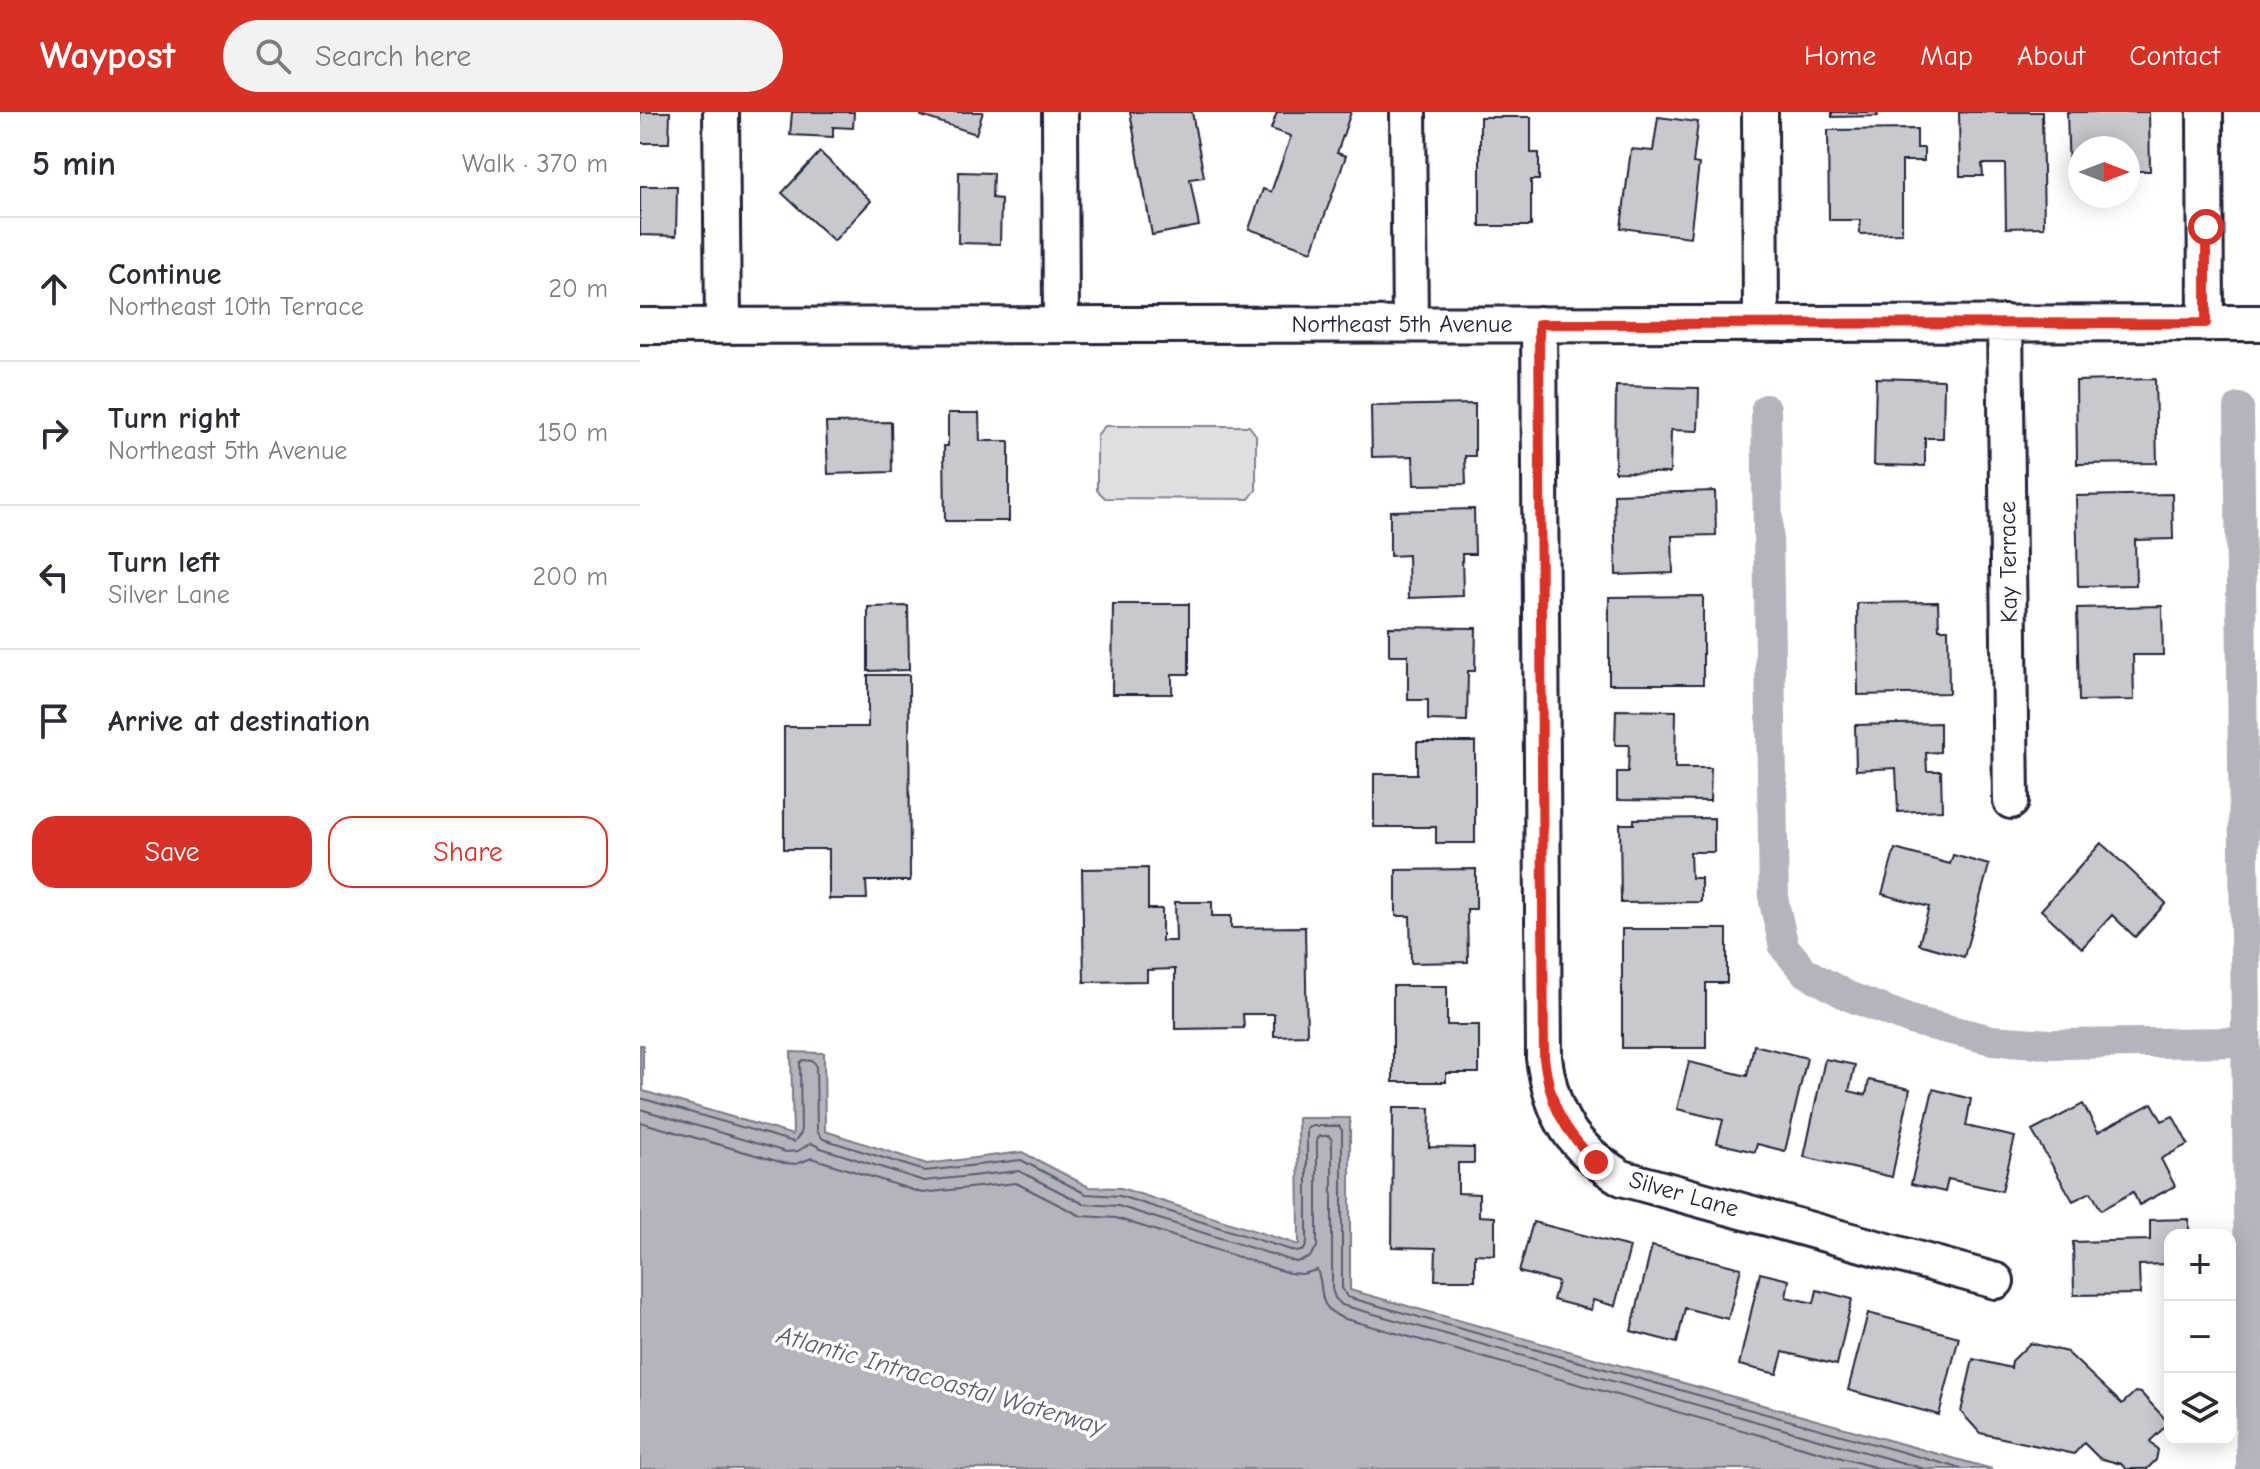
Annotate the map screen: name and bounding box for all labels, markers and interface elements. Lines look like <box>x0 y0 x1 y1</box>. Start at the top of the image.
search box <box>223 20 783 92</box>
text: Waypost <box>40 34 175 78</box>
icon: search <box>251 34 295 78</box>
text: Search here <box>315 39 471 74</box>
text: Home <box>1804 40 1876 72</box>
text: Map <box>1920 40 1973 72</box>
text: About <box>2017 40 2085 72</box>
text: Contact <box>2129 40 2220 72</box>
north arrow <box>2068 136 2140 208</box>
text: 5 min <box>32 144 116 184</box>
text: Walk · 370 m <box>462 149 608 179</box>
route start <box>2188 209 2224 245</box>
text: Continue <box>108 257 222 292</box>
icon: ahead <box>32 267 76 311</box>
text: 20 m <box>548 274 608 304</box>
text: Northeast 10th Terrace <box>108 292 364 322</box>
street label: Northeast 5th Avenue <box>1292 310 1512 338</box>
text: Turn right <box>108 401 240 436</box>
icon: right <box>32 411 76 455</box>
text: 150 m <box>538 418 608 448</box>
text: Northeast 5th Avenue <box>108 436 347 466</box>
street label: Kay Terrace <box>1993 501 2023 623</box>
text: Turn left <box>108 545 220 580</box>
icon: left <box>32 555 76 599</box>
text: 200 m <box>533 562 608 592</box>
text: Silver Lane <box>108 580 230 610</box>
icon: arrive <box>32 699 76 743</box>
text: Arrive at destination <box>108 704 370 739</box>
button: Save <box>32 816 312 888</box>
button: Share <box>328 816 608 888</box>
route end <box>1578 1144 1614 1180</box>
street label: Silver Lane <box>1626 1165 1742 1223</box>
map controls <box>2164 1229 2236 1445</box>
button: + <box>2164 1229 2236 1301</box>
button: − <box>2164 1301 2236 1373</box>
water label: Atlantic Intracoastal Waterway <box>773 1319 1110 1443</box>
button: layers <box>2164 1373 2236 1445</box>

